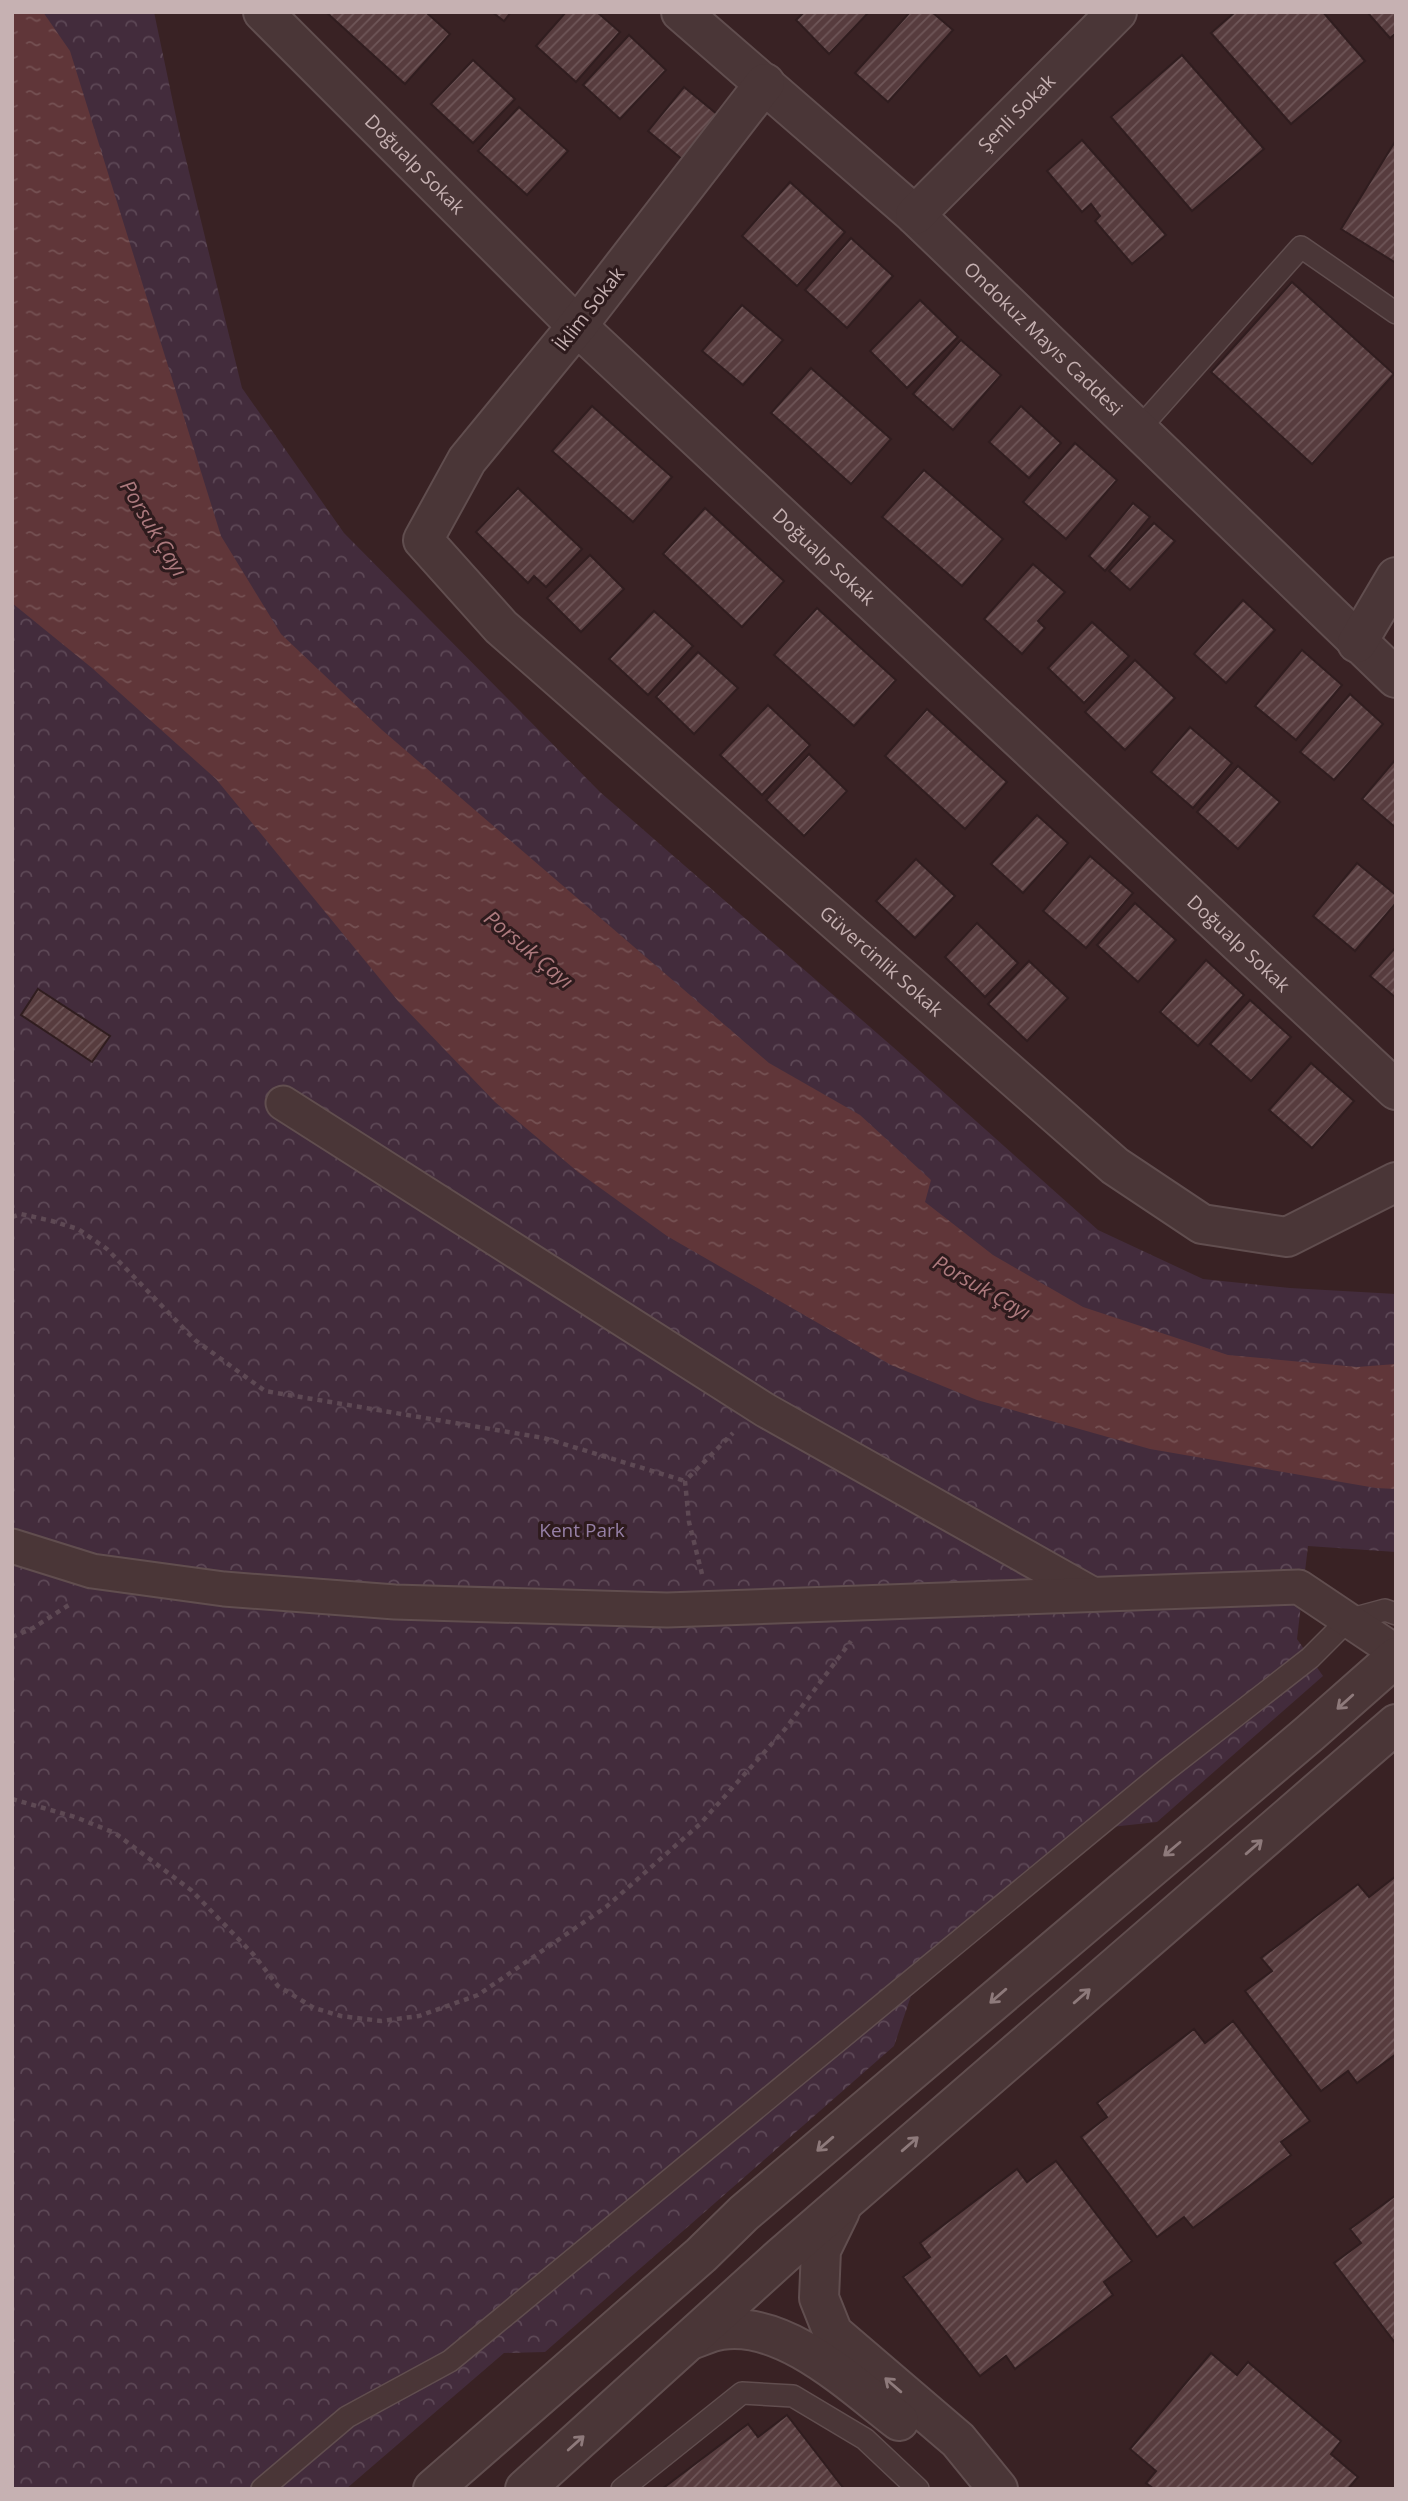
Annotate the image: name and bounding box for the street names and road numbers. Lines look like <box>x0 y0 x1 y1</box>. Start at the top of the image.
street label: Şenli Sokak <box>972 68 1061 157</box>
street label: Doğualp Sokak <box>359 108 471 220</box>
street label: Ondokuz Mayıs Caddesi <box>958 256 1129 421</box>
street label: İklim Sokak <box>548 262 630 356</box>
street label: Doğualp Sokak <box>767 502 881 611</box>
street label: Doğualp Sokak <box>1182 889 1296 998</box>
street label: Güvercinlik Sokak <box>814 900 949 1022</box>

